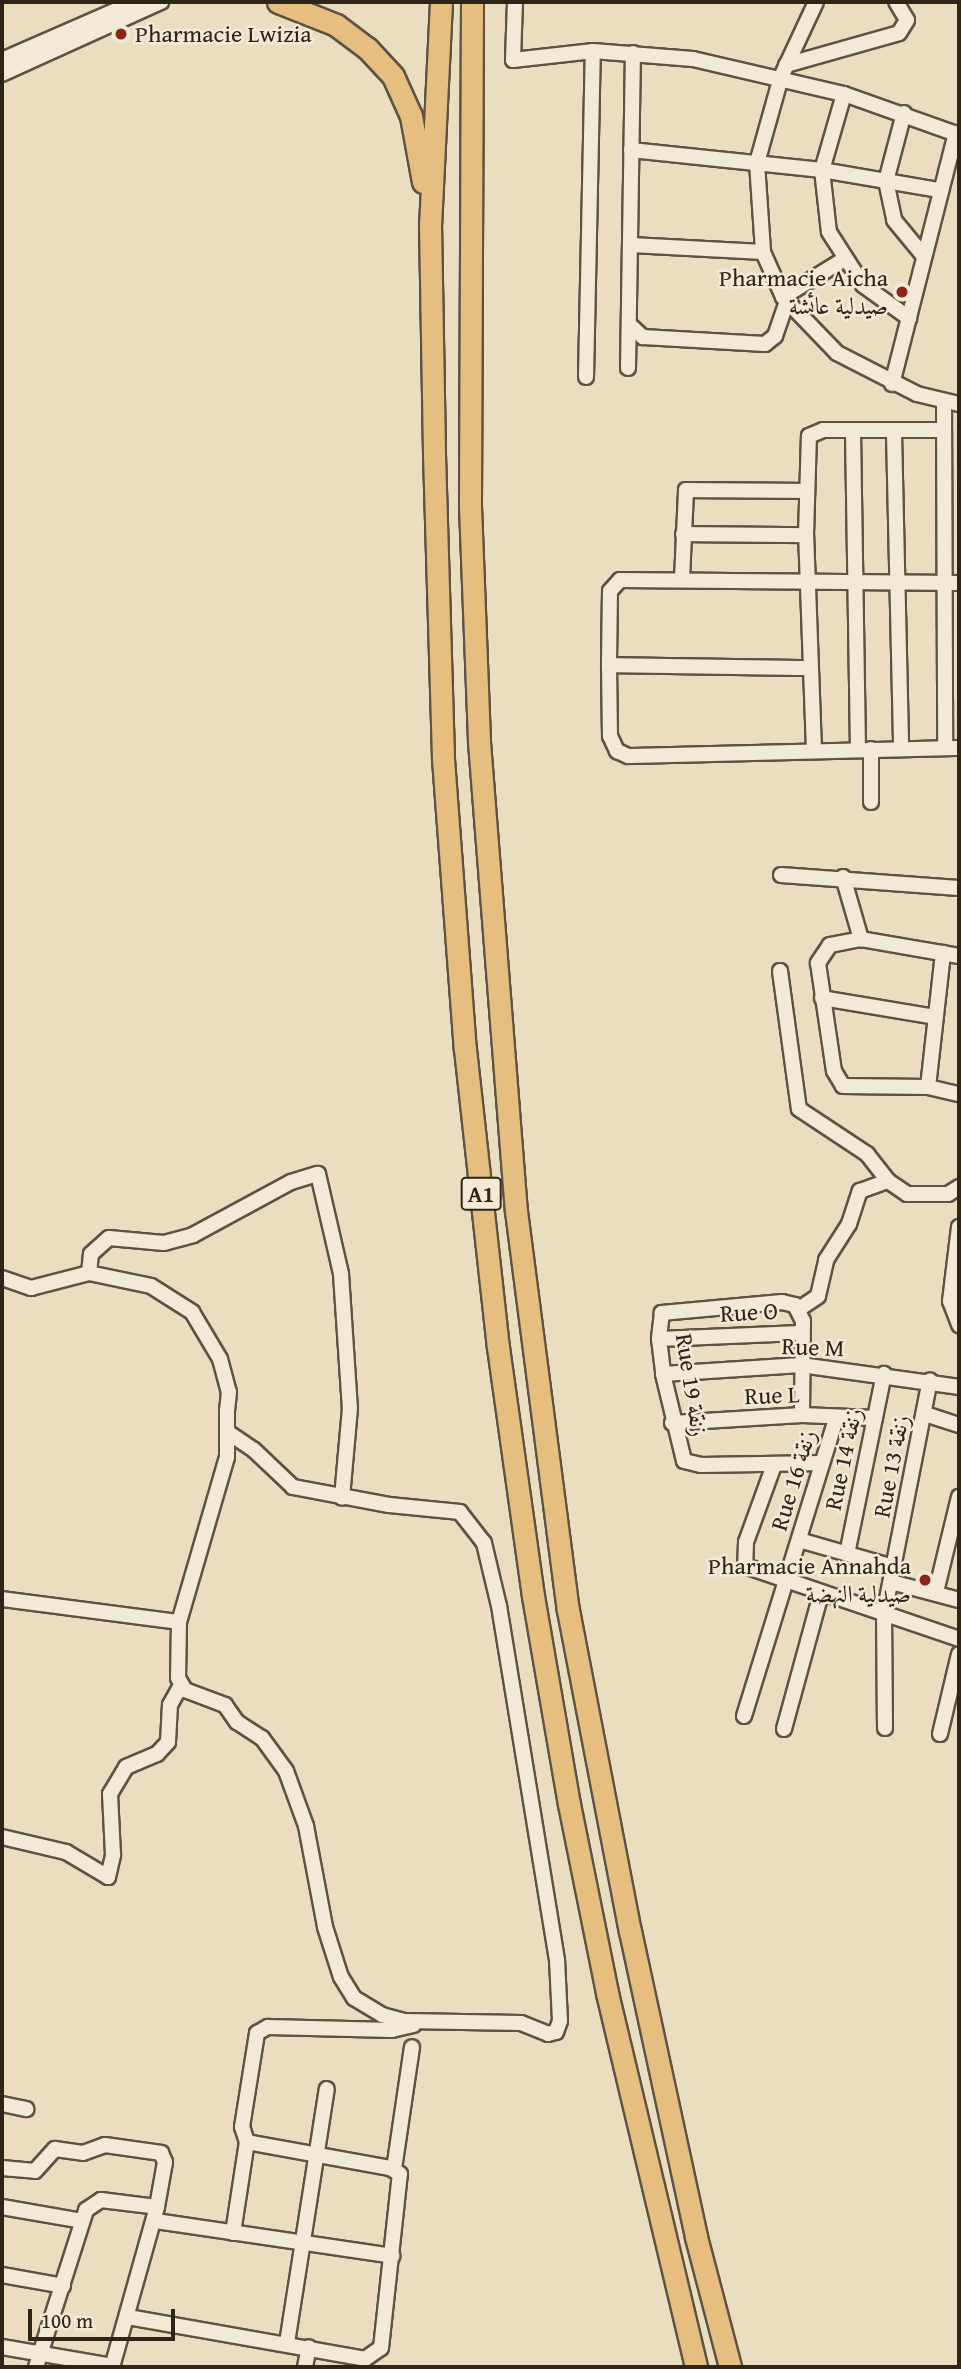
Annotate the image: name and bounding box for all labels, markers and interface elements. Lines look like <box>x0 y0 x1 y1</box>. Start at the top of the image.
place label: Pharmacie Lwizia <box>135 20 312 48</box>
marker: Pharmacie Lwizia <box>113 26 129 42</box>
place label: Pharmacie Aicha صيدلية عائشة <box>719 264 888 320</box>
marker: Pharmacie Aicha صيدلية عائشة <box>894 284 910 300</box>
road number: A1 <box>460 1175 502 1214</box>
street label: Rue O <box>719 1296 779 1328</box>
street label: Rue 19 زنقة <box>670 1331 714 1439</box>
street label: Rue M <box>781 1332 845 1362</box>
street label: Rue L <box>744 1380 800 1410</box>
street label: Rue 14 زنقة <box>818 1405 868 1513</box>
street label: Rue 13 زنقة <box>867 1412 915 1520</box>
street label: Rue 16 زنقة <box>764 1426 822 1534</box>
place label: Pharmacie Annahda صيدلية النهضة <box>708 1552 911 1608</box>
marker: Pharmacie Annahda صيدلية النهضة <box>917 1572 933 1588</box>
scale bar <box>32 2296 178 2340</box>
text: 100 m <box>41 2305 93 2336</box>

